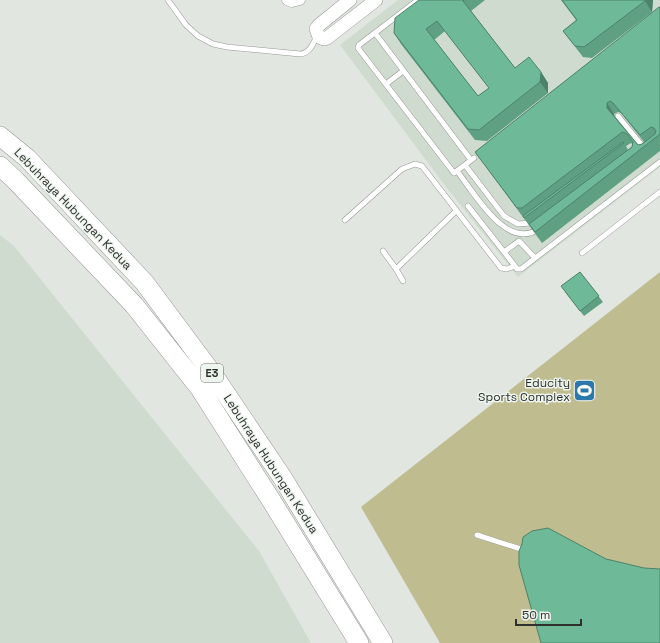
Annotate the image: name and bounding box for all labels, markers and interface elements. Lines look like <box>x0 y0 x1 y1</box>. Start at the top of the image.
street label: Lebuhraya Hubungan Kedua <box>11 145 136 273</box>
road number: E3 <box>201 364 223 382</box>
place label: Educity Sports Complex <box>478 375 570 405</box>
sports icon: Educity Sports Complex <box>572 377 598 403</box>
street label: Lebuhraya Hubungan Kedua <box>220 391 322 537</box>
scale bar <box>516 601 581 627</box>
text: 50 m <box>522 607 550 623</box>

